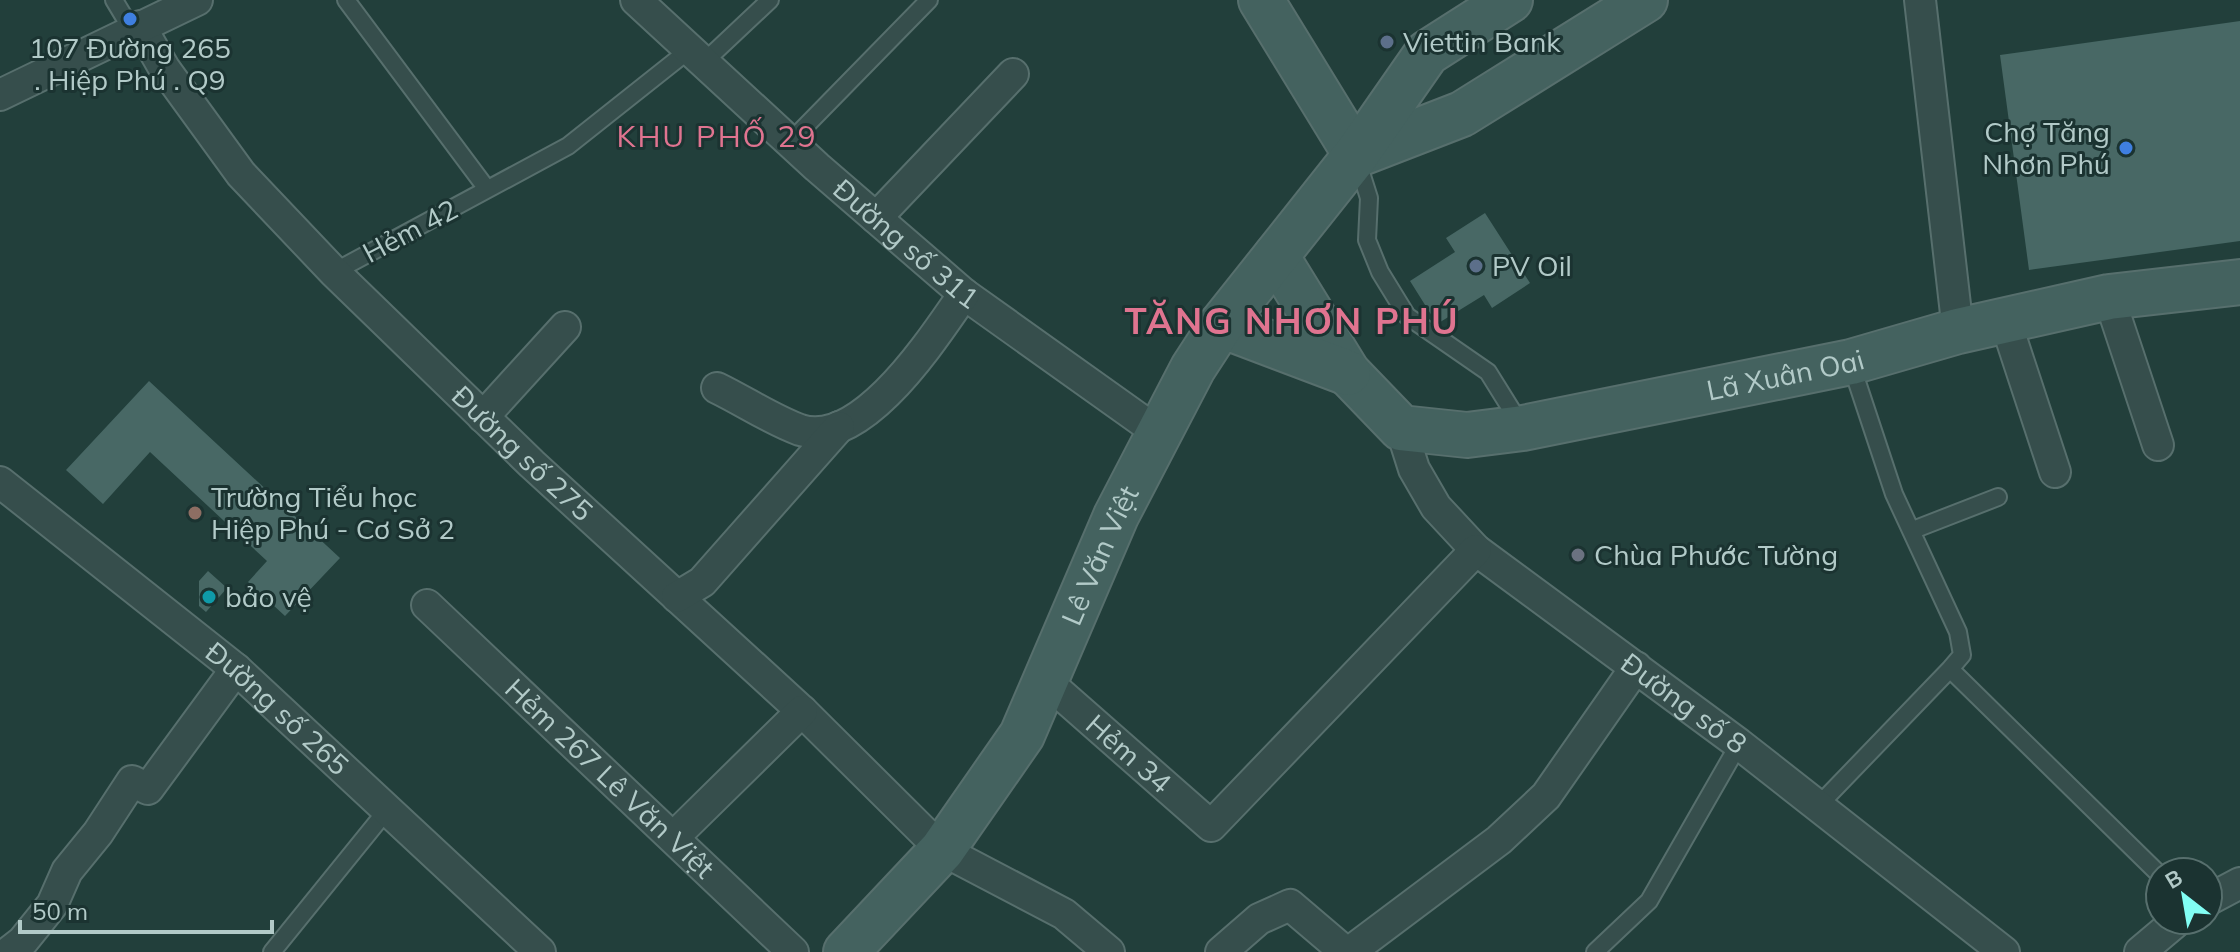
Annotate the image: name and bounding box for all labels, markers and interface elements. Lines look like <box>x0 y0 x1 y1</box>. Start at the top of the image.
marker: 107 Đường 265 . Hiệp Phú . Q9 <box>121 10 139 28</box>
place label: Viettin Bank <box>1403 24 1561 59</box>
place label: 107 Đường 265 . Hiệp Phú . Q9 <box>29 30 231 97</box>
marker: Viettin Bank <box>1378 33 1396 51</box>
place label: Chợ Tăng Nhơn Phú <box>1982 114 2110 181</box>
district label: KHU PHỐ 29 <box>616 117 818 155</box>
marker: Chợ Tăng Nhơn Phú <box>2117 139 2135 157</box>
street label: Đường số 311 <box>826 171 986 316</box>
street label: Hẻm 42 <box>356 191 463 270</box>
place label: PV Oil <box>1492 248 1572 283</box>
marker: PV Oil <box>1467 257 1485 275</box>
district label: TĂNG NHƠN PHÚ <box>1124 298 1460 343</box>
street label: Lã Xuân Oai <box>1703 341 1868 408</box>
street label: Đường số 275 <box>445 378 601 528</box>
place label: Trường Tiểu học Hiệp Phú - Cơ Sở 2 <box>211 479 455 546</box>
street label: Lê Văn Việt <box>1053 479 1146 630</box>
marker: Trường Tiểu học Hiệp Phú - Cơ Sở 2 <box>186 504 204 522</box>
place label: Chùa Phước Tường <box>1594 537 1838 572</box>
marker: Chùa Phước Tường <box>1569 546 1587 564</box>
place label: bảo vệ <box>225 579 312 614</box>
marker: bảo vệ <box>200 588 218 606</box>
street label: Đường số 265 <box>199 634 356 782</box>
street label: Đường số 8 <box>1614 645 1754 761</box>
street label: Hẻm 267 Lê Văn Việt <box>498 671 722 886</box>
street label: Hẻm 34 <box>1079 706 1179 800</box>
north arrow <box>2144 856 2224 936</box>
text: B <box>2160 863 2187 895</box>
scale bar <box>20 884 272 934</box>
text: 50 m <box>32 896 88 926</box>

